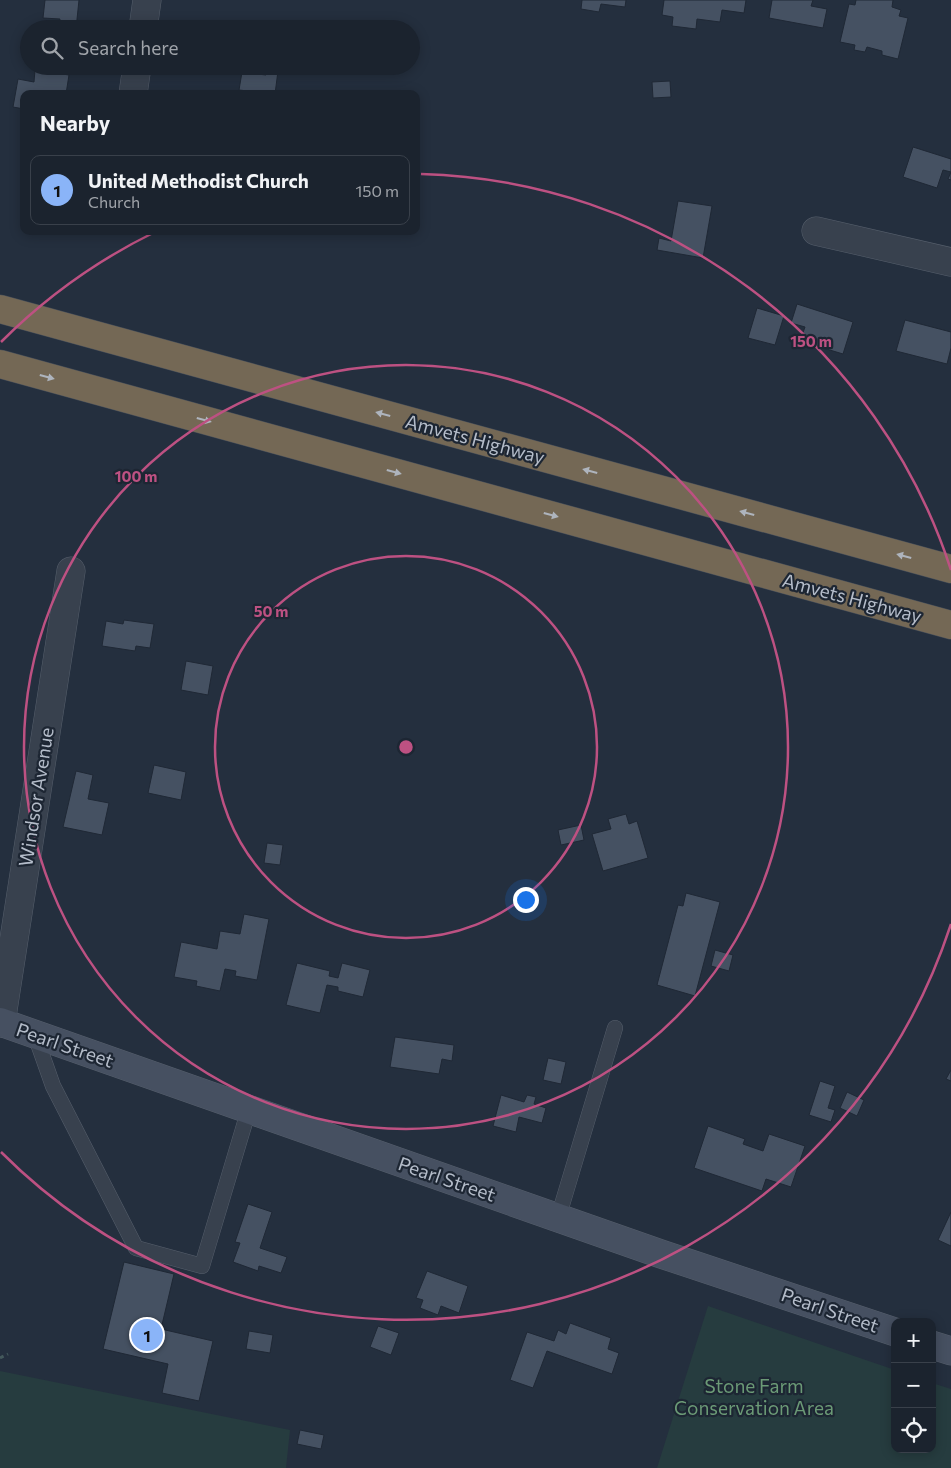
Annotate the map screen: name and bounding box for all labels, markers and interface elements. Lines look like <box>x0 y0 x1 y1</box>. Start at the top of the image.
search box <box>20 20 420 75</box>
icon: search <box>38 34 66 62</box>
text: Search here <box>78 36 178 59</box>
text: Nearby <box>40 110 110 135</box>
text: United Methodist Church <box>88 169 309 192</box>
text: 1 <box>53 181 61 200</box>
text: 150 m <box>356 181 399 200</box>
text: Church <box>88 192 140 211</box>
text: 150 m <box>790 332 832 350</box>
one-way arrow <box>40 374 55 382</box>
one-way arrow <box>376 409 391 417</box>
street label: Amvets Highway <box>403 409 548 468</box>
one-way arrow <box>196 417 211 425</box>
one-way arrow <box>583 466 598 474</box>
text: 100 m <box>115 467 157 485</box>
one-way arrow <box>387 469 402 477</box>
one-way arrow <box>740 509 755 517</box>
one-way arrow <box>544 512 559 520</box>
one-way arrow <box>896 552 911 560</box>
street label: Amvets Highway <box>780 568 925 627</box>
text: 50 m <box>254 602 288 620</box>
street label: Windsor Avenue <box>13 726 58 868</box>
centre of rings <box>397 738 415 756</box>
your location <box>513 887 539 913</box>
street label: Pearl Street <box>14 1017 117 1072</box>
street label: Pearl Street <box>396 1151 499 1206</box>
street label: Pearl Street <box>779 1282 882 1337</box>
pin: 1 <box>131 1316 163 1354</box>
map controls <box>891 1318 936 1453</box>
button: + <box>891 1318 936 1363</box>
button: − <box>891 1363 936 1408</box>
park label: Stone Farm Conservation Area <box>674 1374 834 1419</box>
button: locate <box>891 1408 936 1453</box>

